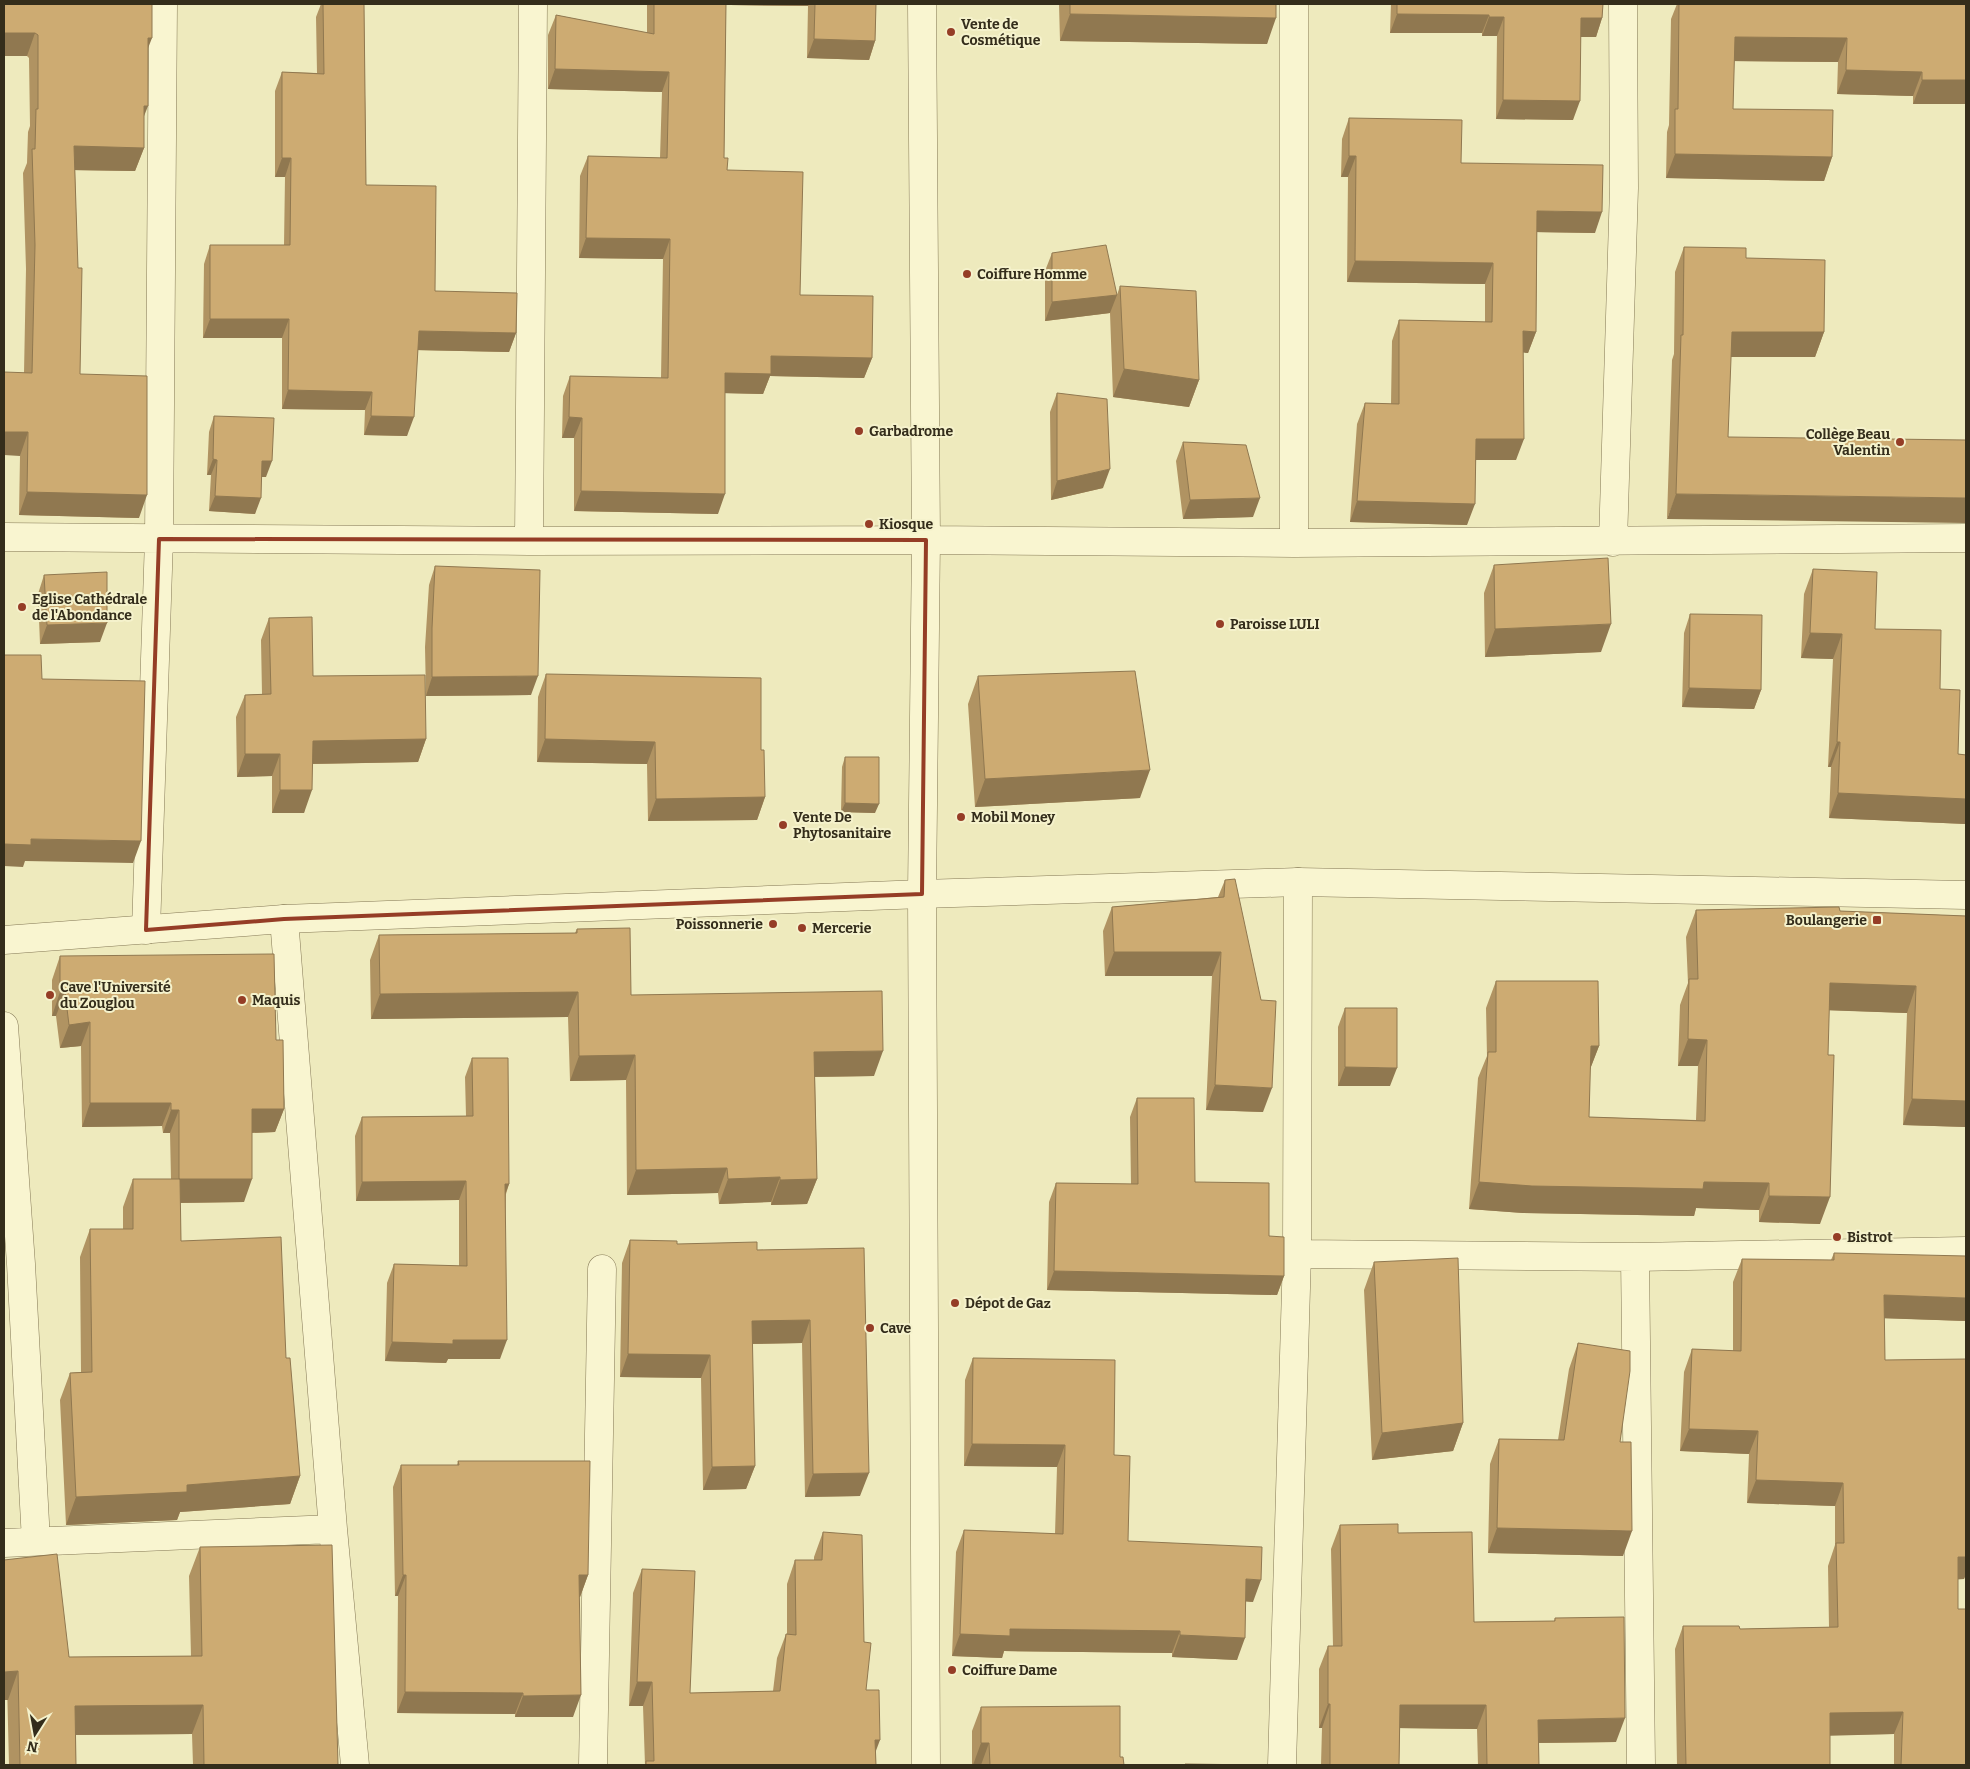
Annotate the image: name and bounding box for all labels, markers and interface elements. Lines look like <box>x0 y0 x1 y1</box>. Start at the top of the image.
place label: Vente de Cosmétique <box>961 16 1041 49</box>
marker: Vente de Cosmétique <box>945 26 957 38</box>
place label: Coiffure Homme <box>977 266 1087 283</box>
marker: Coiffure Homme <box>961 268 973 280</box>
place label: Garbadrome <box>869 423 953 440</box>
marker: Garbadrome <box>853 425 865 437</box>
place label: Collège Beau Valentin <box>1806 426 1890 459</box>
marker: Collège Beau Valentin <box>1894 436 1906 448</box>
place label: Kiosque <box>879 516 933 533</box>
marker: Kiosque <box>863 518 875 530</box>
place label: Eglise Cathédrale de l'Abondance <box>32 591 147 624</box>
marker: Eglise Cathédrale de l'Abondance <box>16 601 28 613</box>
place label: Paroisse LULI <box>1230 616 1319 633</box>
marker: Paroisse LULI <box>1214 618 1226 630</box>
place label: Vente De Phytosanitaire <box>793 809 892 842</box>
place label: Mobil Money <box>971 809 1055 826</box>
marker: Mobil Money <box>955 811 967 823</box>
marker: Vente De Phytosanitaire <box>777 819 789 831</box>
place label: Boulangerie <box>1786 912 1867 929</box>
marker: Boulangerie <box>1871 914 1883 926</box>
place label: Poissonnerie <box>676 916 763 933</box>
marker: Poissonnerie <box>767 918 779 930</box>
place label: Mercerie <box>812 920 872 937</box>
marker: Mercerie <box>796 922 808 934</box>
place label: Cave l'Université du Zouglou <box>60 979 171 1012</box>
marker: Cave l'Université du Zouglou <box>44 989 56 1001</box>
place label: Maquis <box>252 992 300 1009</box>
marker: Maquis <box>236 994 248 1006</box>
place label: Bistrot <box>1847 1229 1893 1246</box>
marker: Bistrot <box>1831 1231 1843 1243</box>
place label: Dépot de Gaz <box>965 1295 1051 1312</box>
marker: Dépot de Gaz <box>949 1297 961 1309</box>
place label: Cave <box>880 1320 912 1337</box>
marker: Cave <box>864 1322 876 1334</box>
place label: Coiffure Dame <box>962 1662 1058 1679</box>
marker: Coiffure Dame <box>946 1664 958 1676</box>
north arrow <box>10 1709 60 1759</box>
text: N <box>26 1737 40 1756</box>

